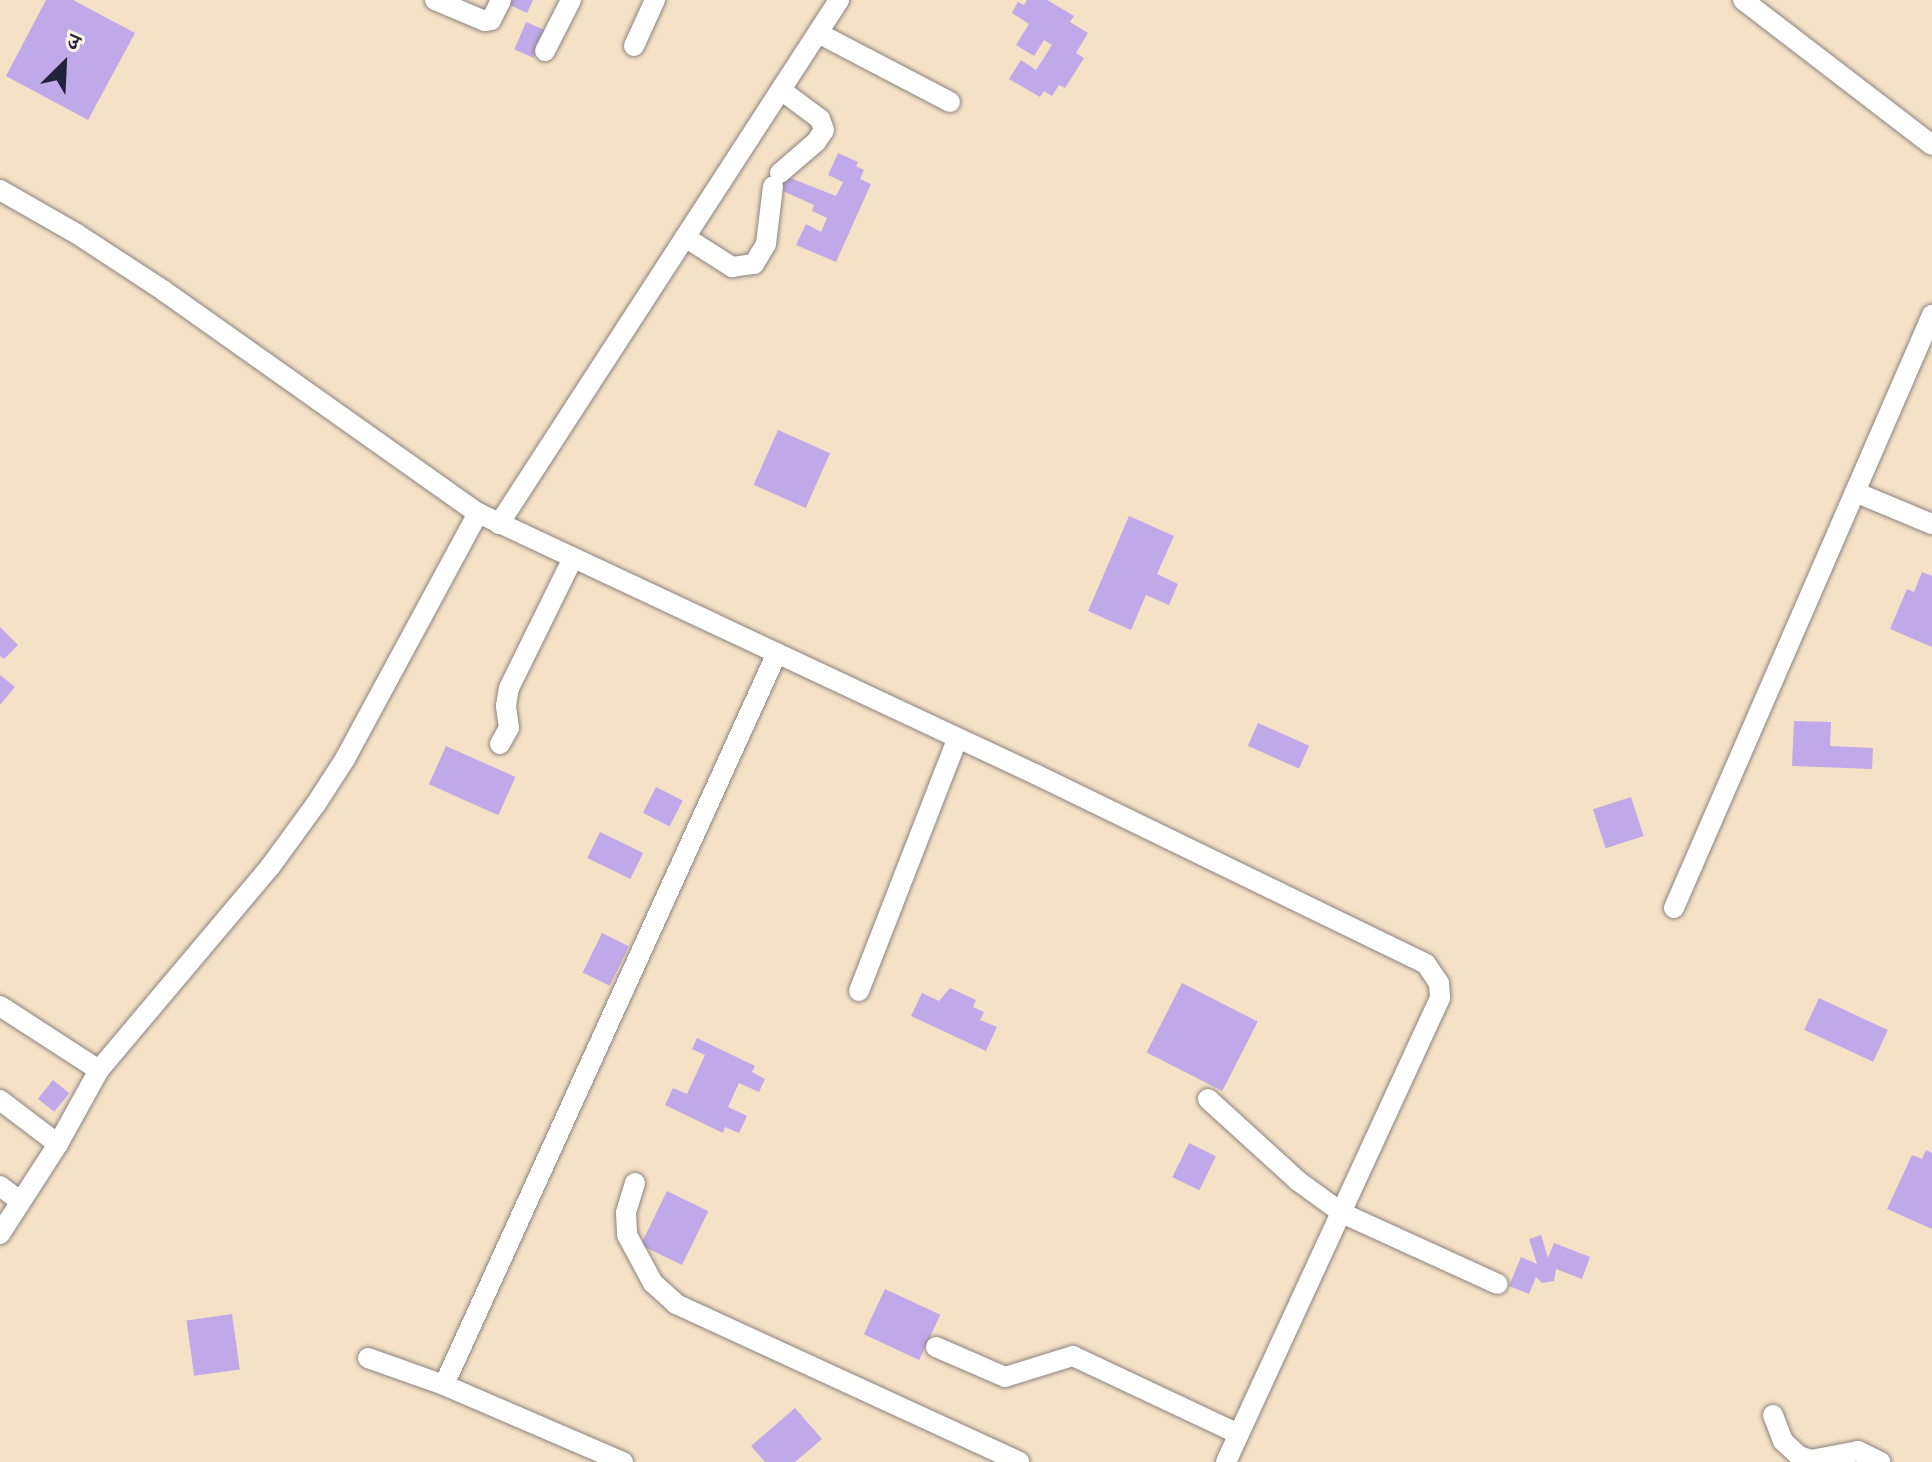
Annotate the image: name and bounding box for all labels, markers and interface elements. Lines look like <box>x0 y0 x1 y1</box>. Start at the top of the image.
north arrow <box>24 24 104 104</box>
text: उ <box>63 26 85 58</box>

